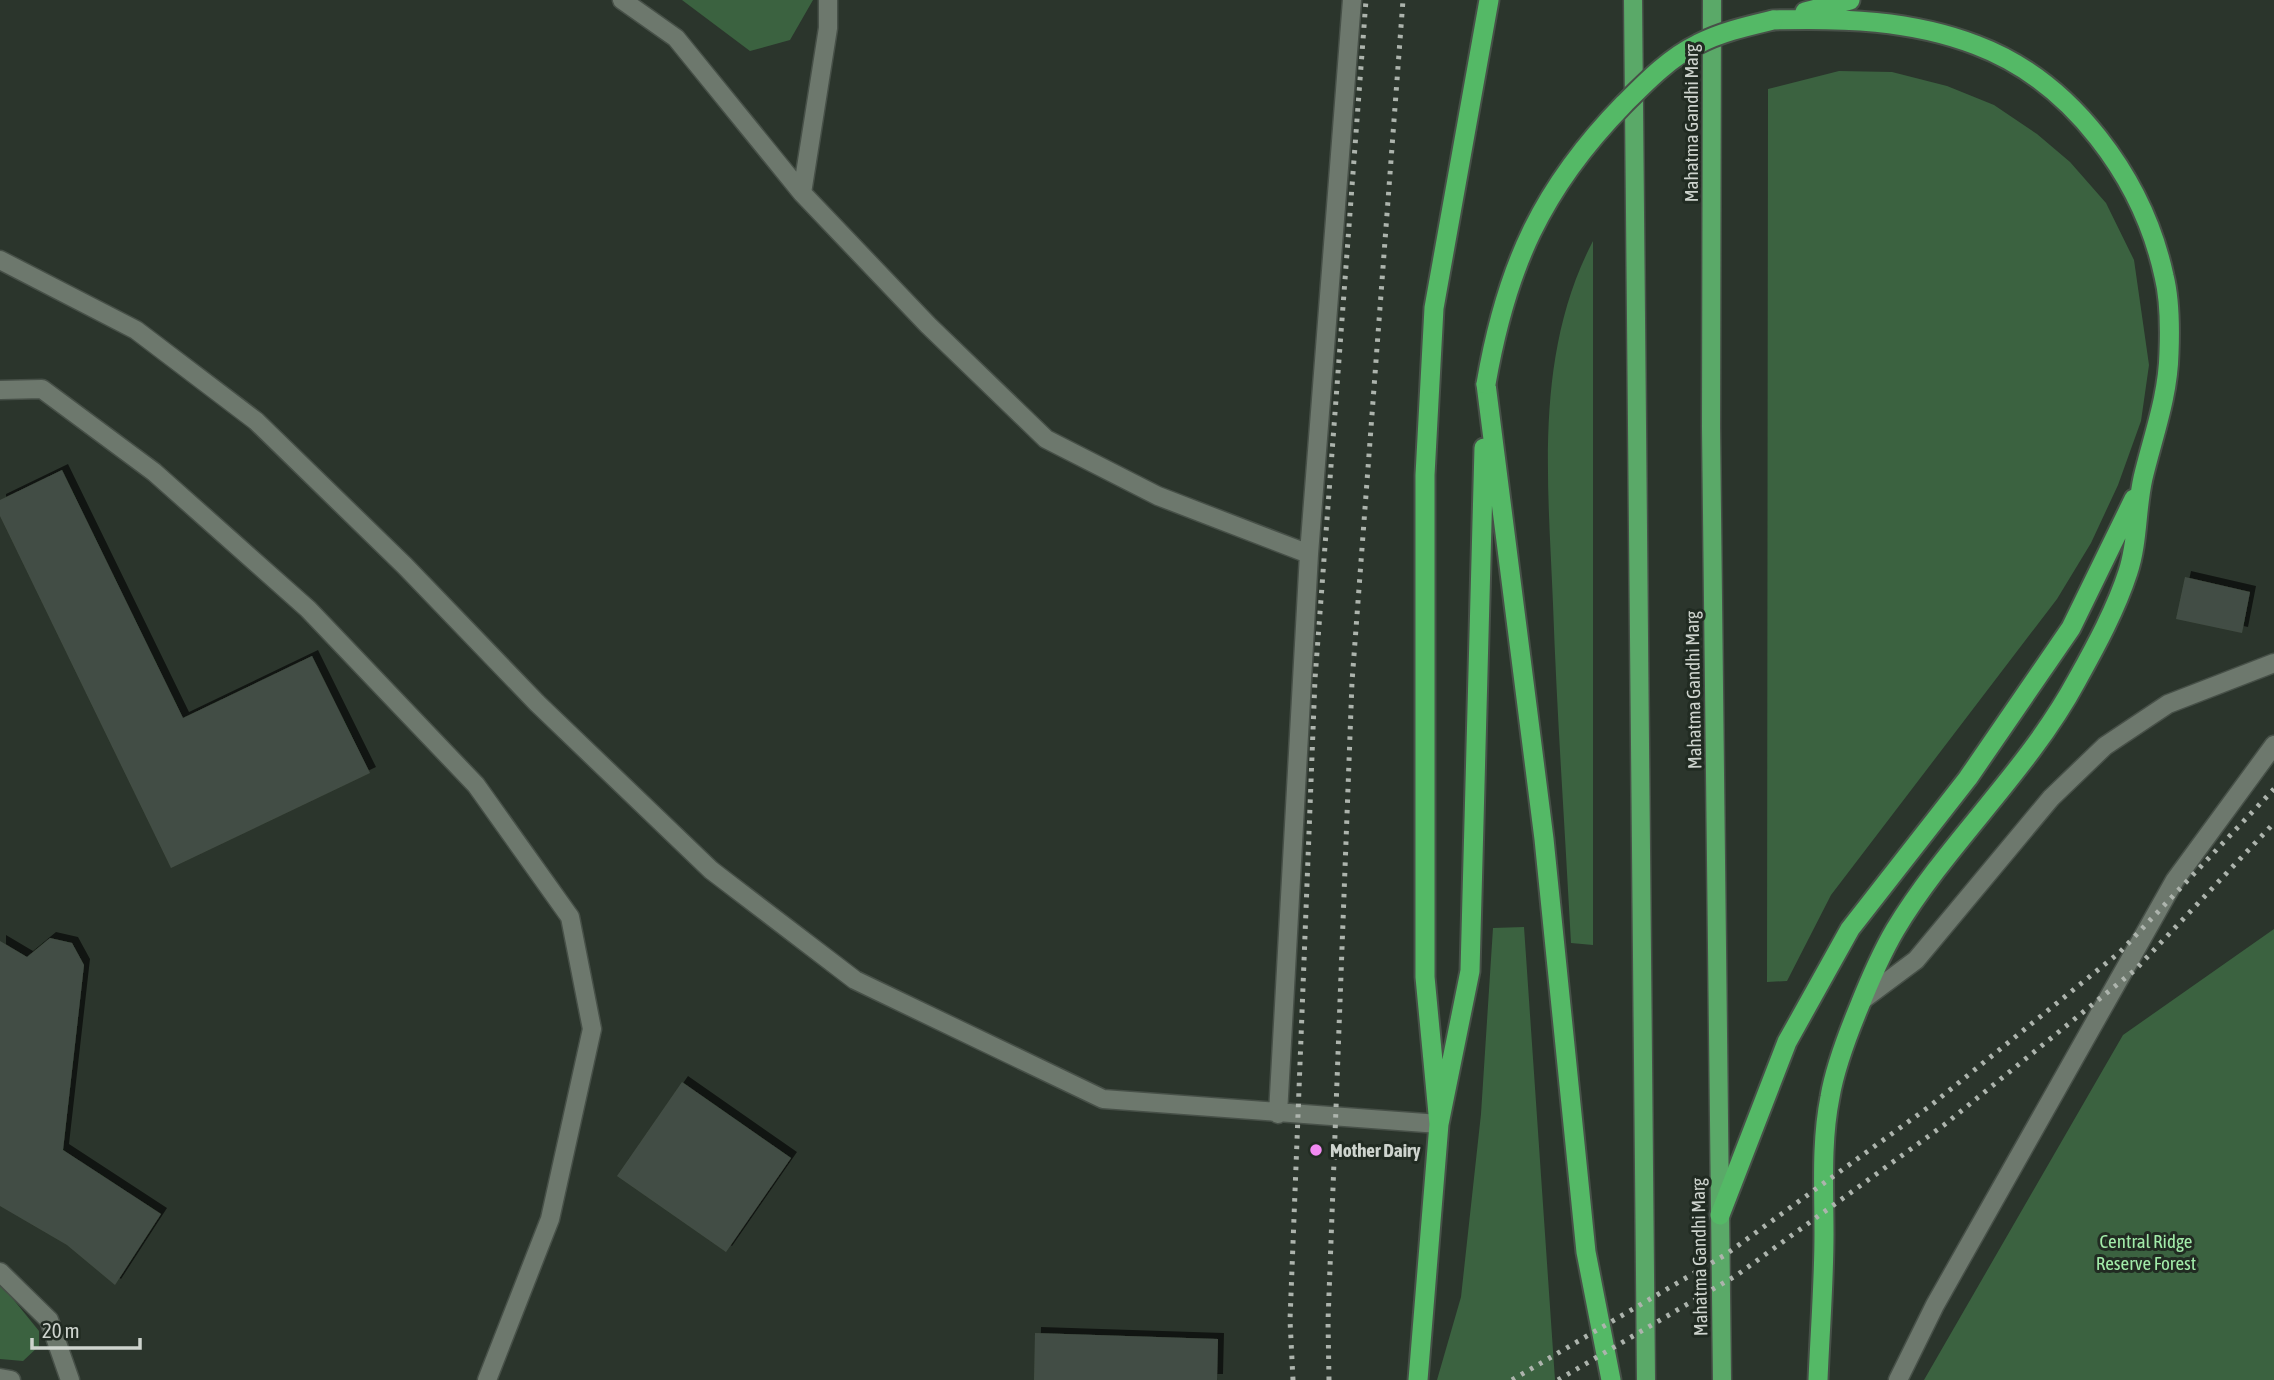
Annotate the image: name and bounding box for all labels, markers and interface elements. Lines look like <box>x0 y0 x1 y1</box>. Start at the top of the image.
street label: Mahatma Gandhi Marg <box>1680 43 1702 202</box>
street label: Mahatma Gandhi Marg <box>1681 610 1705 769</box>
place label: Mother Dairy <box>1330 1139 1421 1161</box>
marker: Mother Dairy <box>1308 1142 1324 1158</box>
street label: Mahatma Gandhi Marg <box>1687 1177 1711 1336</box>
park label: Central Ridge Reserve Forest <box>2096 1230 2196 1274</box>
scale bar <box>32 1306 140 1350</box>
text: 20 m <box>42 1318 80 1342</box>

